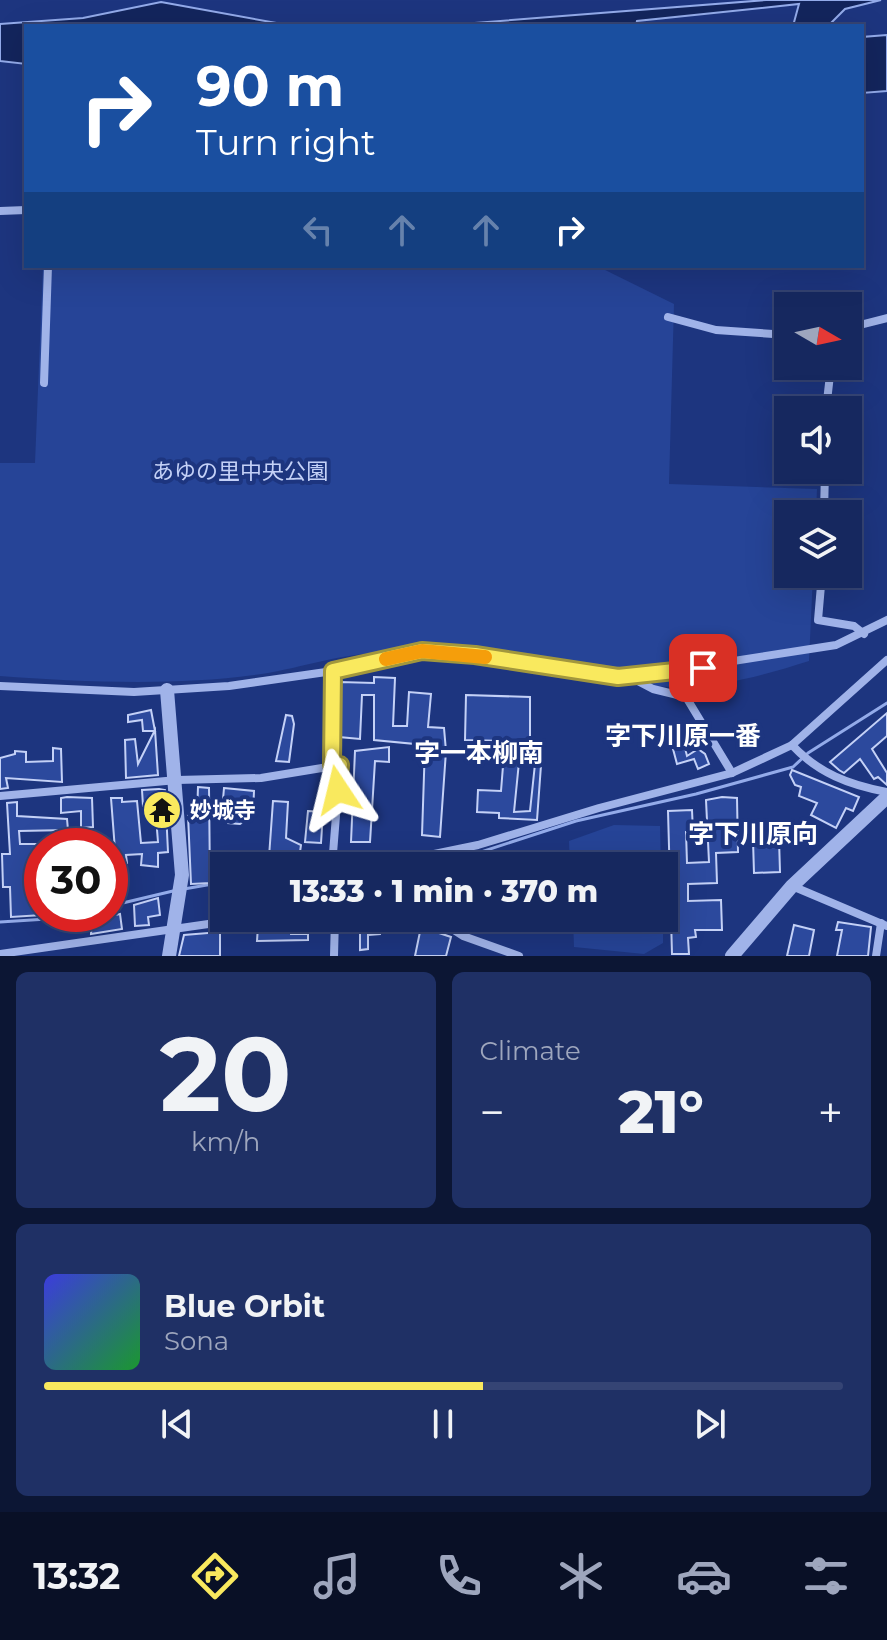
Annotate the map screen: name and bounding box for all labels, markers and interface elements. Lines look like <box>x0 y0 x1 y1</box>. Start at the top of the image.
text: 90 m <box>196 52 344 120</box>
icon: right <box>64 56 168 160</box>
text: Turn right <box>196 120 376 164</box>
icon: left <box>296 208 340 252</box>
icon: ahead <box>380 208 424 252</box>
icon: ahead <box>464 208 508 252</box>
icon: right <box>548 208 592 252</box>
north arrow <box>774 292 862 380</box>
map controls <box>774 292 862 588</box>
button: sound <box>774 396 862 484</box>
park label: あゆの里中央公園 <box>152 458 328 485</box>
button: layers <box>774 500 862 588</box>
pin <box>669 634 737 702</box>
icon: arrive <box>681 646 725 690</box>
district label: 字下川原一番 <box>605 720 761 752</box>
district label: 字一本柳南 <box>414 737 544 769</box>
position arrow <box>296 748 380 832</box>
temple icon: 妙城寺 <box>141 789 183 831</box>
place label: 妙城寺 <box>190 797 256 824</box>
district label: 字下川原向 <box>688 818 818 850</box>
speed limit sign: 30 <box>24 828 128 932</box>
text: 13:33 · 1 min · 370 m <box>290 873 598 910</box>
text: 20 <box>160 1010 292 1137</box>
text: Climate <box>480 1035 581 1067</box>
text: 21° <box>619 1075 704 1148</box>
text: − <box>480 1085 505 1139</box>
text: + <box>818 1085 843 1139</box>
text: km/h <box>191 1126 260 1158</box>
text: Blue Orbit <box>164 1288 325 1325</box>
text: Sona <box>164 1325 229 1357</box>
icon: previous <box>155 1402 199 1446</box>
icon: pause <box>421 1402 465 1446</box>
icon: next <box>688 1402 732 1446</box>
icon: directions <box>187 1548 243 1604</box>
icon: music <box>309 1548 365 1604</box>
icon: phone <box>431 1548 487 1604</box>
icon: climate <box>553 1548 609 1604</box>
icon: car <box>676 1548 732 1604</box>
icon: filters <box>798 1548 854 1604</box>
text: 13:32 <box>33 1554 120 1598</box>

